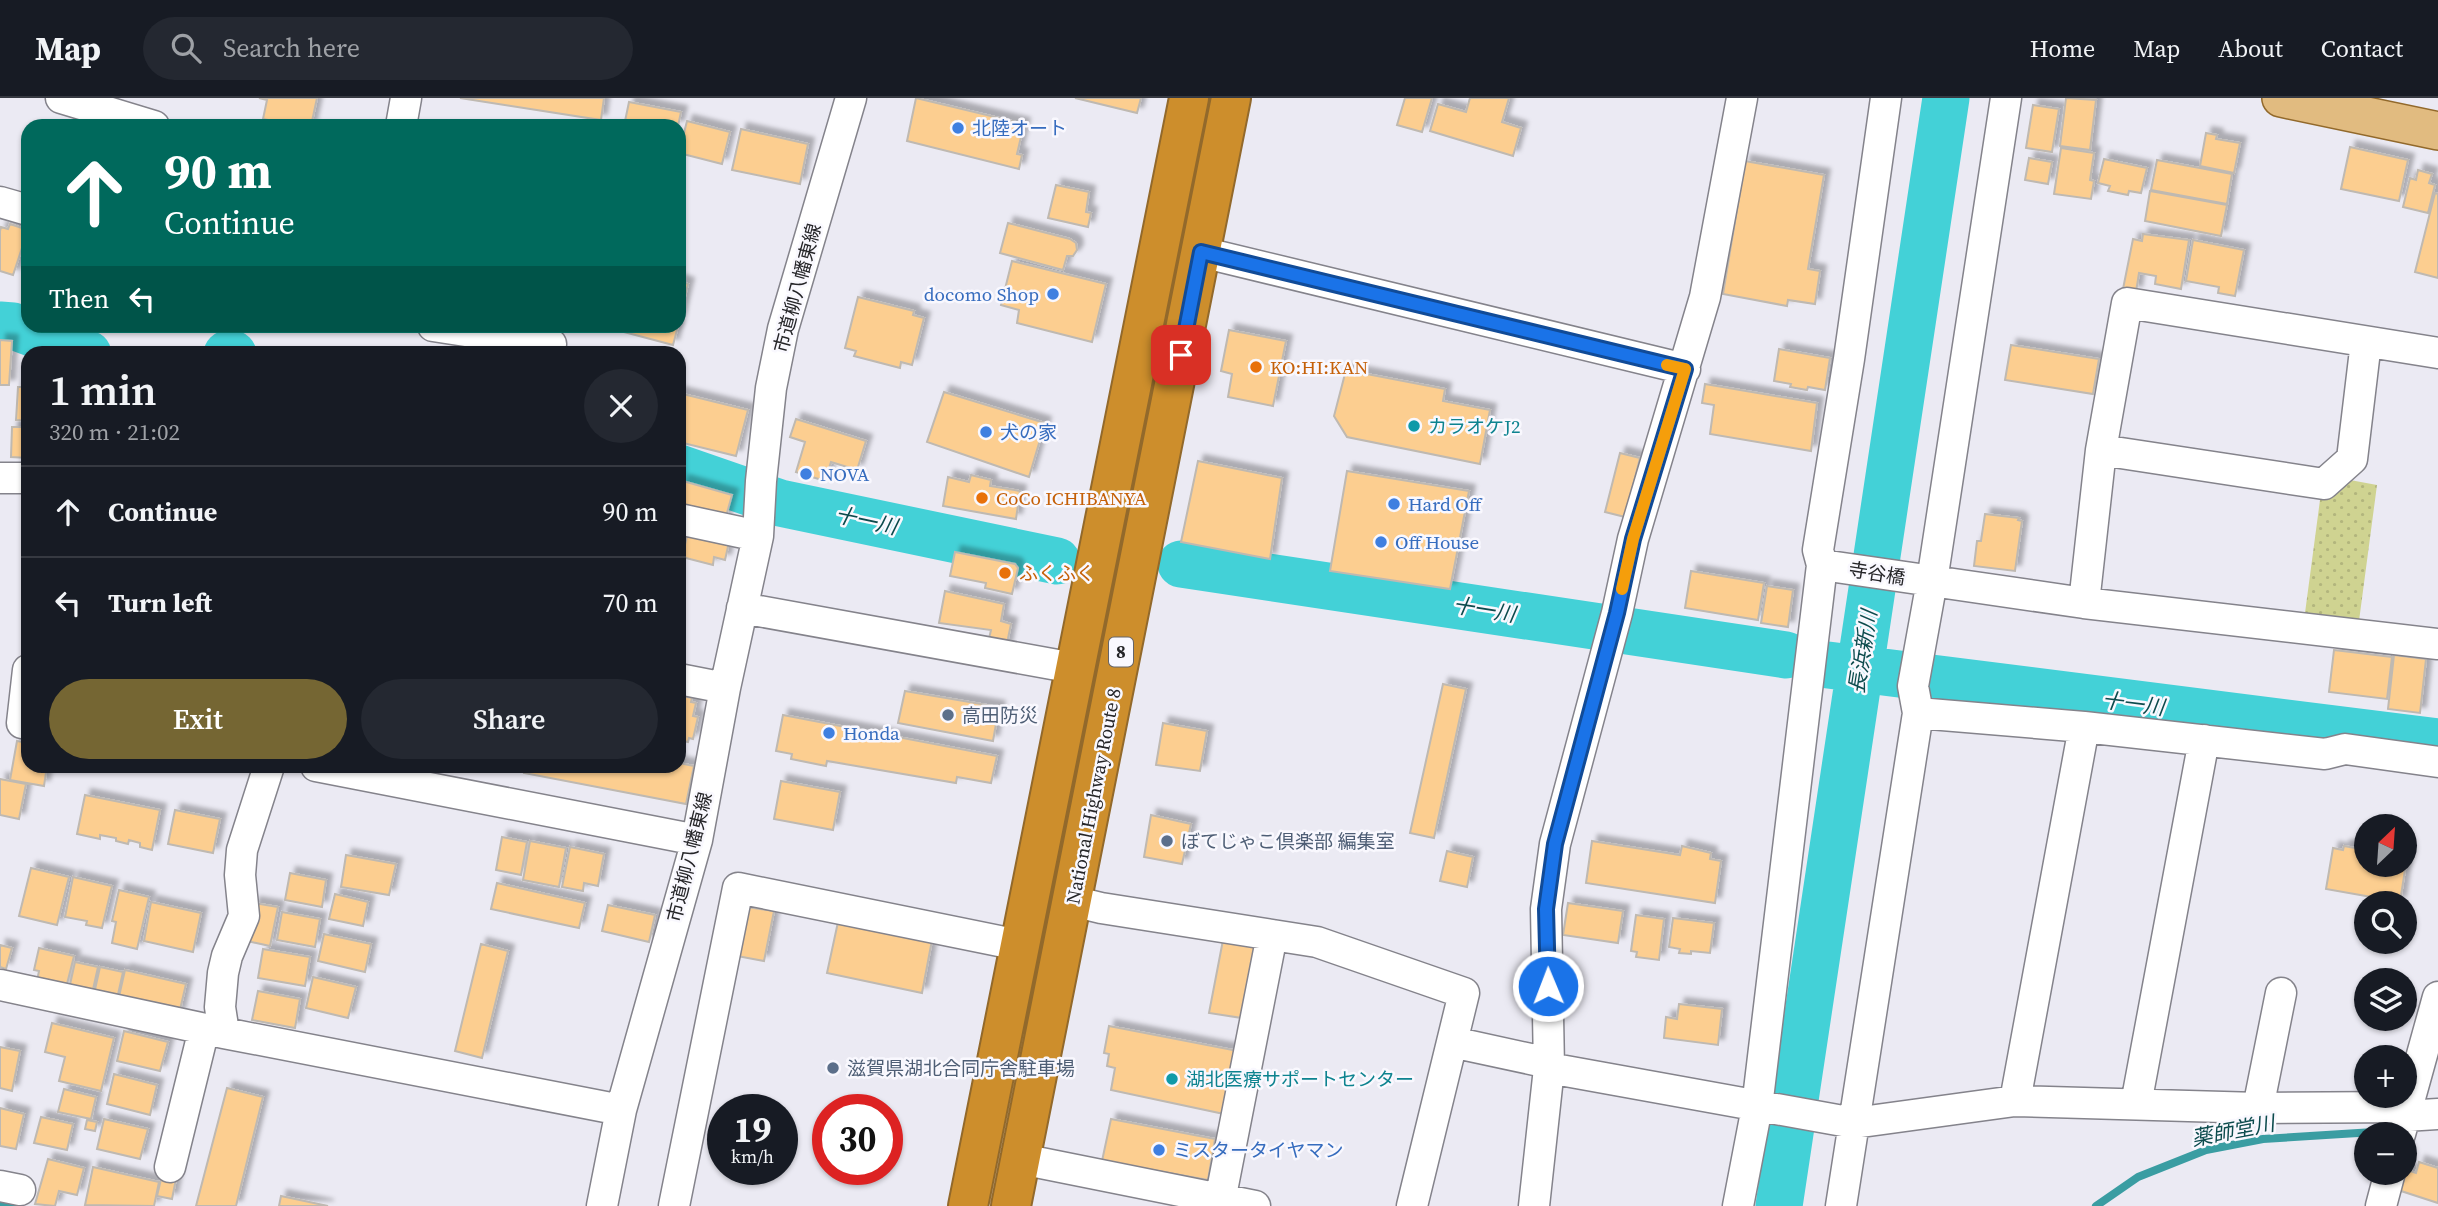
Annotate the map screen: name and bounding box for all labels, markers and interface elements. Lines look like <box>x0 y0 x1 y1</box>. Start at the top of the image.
search box <box>143 17 633 80</box>
text: Map <box>35 26 101 71</box>
icon: search <box>167 29 205 67</box>
text: Search here <box>223 30 360 66</box>
text: Home <box>2030 32 2095 65</box>
text: Map <box>2133 32 2180 65</box>
text: About <box>2218 32 2283 65</box>
text: Contact <box>2321 32 2403 65</box>
place label: 北陸オート <box>972 115 1067 141</box>
marker: 北陸オート <box>950 120 966 136</box>
text: 90 m <box>164 137 272 204</box>
icon: ahead <box>49 147 140 238</box>
text: Continue <box>164 201 295 245</box>
street label: 市道柳八幡東線 <box>767 220 827 356</box>
icon: left <box>123 280 161 318</box>
text: Then <box>49 281 109 317</box>
place label: docomo Shop <box>924 281 1039 307</box>
marker: docomo Shop <box>1045 286 1061 302</box>
pin <box>1151 325 1211 385</box>
icon: arrive <box>1162 336 1200 374</box>
place label: KO:HI:KAN <box>1270 354 1368 380</box>
marker: KO:HI:KAN <box>1248 359 1264 375</box>
text: 1 min <box>49 361 157 419</box>
button: close <box>584 369 658 443</box>
place label: カラオケJ2 <box>1428 413 1521 439</box>
text: 320 m · 21:02 <box>49 416 180 448</box>
marker: カラオケJ2 <box>1406 418 1422 434</box>
place label: 犬の家 <box>1000 419 1057 445</box>
marker: 犬の家 <box>978 424 994 440</box>
place label: NOVA <box>820 461 870 487</box>
marker: NOVA <box>798 466 814 482</box>
place label: CoCo ICHIBANYA <box>996 485 1147 511</box>
marker: CoCo ICHIBANYA <box>974 490 990 506</box>
place label: Hard Off <box>1408 491 1483 517</box>
icon: ahead <box>49 493 87 531</box>
text: Continue <box>108 494 217 530</box>
text: 90 m <box>603 494 658 530</box>
marker: Hard Off <box>1386 496 1402 512</box>
water label: 十一川 <box>832 500 902 542</box>
place label: Off House <box>1395 529 1479 555</box>
marker: Off House <box>1373 534 1389 550</box>
street label: 寺谷橋 <box>1847 556 1907 590</box>
place label: ふくふく <box>1019 560 1095 586</box>
marker: ふくふく <box>997 565 1013 581</box>
icon: left <box>49 584 87 622</box>
text: Turn left <box>108 585 212 621</box>
text: 70 m <box>603 585 658 621</box>
water label: 十一川 <box>1451 590 1519 629</box>
water label: 長浜新川 <box>1842 606 1884 696</box>
road number: 8 <box>1109 638 1133 666</box>
button: Exit <box>49 679 347 759</box>
button: Share <box>361 679 658 759</box>
water label: 十一川 <box>2100 685 2168 722</box>
street label: National Highway Route 8 <box>1059 686 1127 906</box>
place label: 高田防災 <box>962 702 1038 728</box>
marker: 高田防災 <box>940 707 956 723</box>
place label: Honda <box>843 720 900 746</box>
marker: Honda <box>821 725 837 741</box>
street label: 市道柳八幡東線 <box>660 789 718 925</box>
north arrow <box>2354 814 2417 877</box>
map controls <box>2354 814 2417 1185</box>
place label: ぼてじゃこ倶楽部 編集室 <box>1181 828 1394 854</box>
marker: ぼてじゃこ倶楽部 編集室 <box>1159 833 1175 849</box>
button: search <box>2354 891 2417 954</box>
position arrow <box>1511 949 1585 1023</box>
button: layers <box>2354 968 2417 1031</box>
button: + <box>2354 1045 2417 1108</box>
place label: 滋賀県湖北合同庁舎駐車場 <box>847 1055 1075 1081</box>
marker: 滋賀県湖北合同庁舎駐車場 <box>825 1060 841 1076</box>
place label: 湖北医療サポートセンター <box>1186 1066 1414 1092</box>
marker: 湖北医療サポートセンター <box>1164 1071 1180 1087</box>
speed limit sign: 30 <box>812 1094 903 1185</box>
text: 19 <box>734 1106 771 1154</box>
water label: 薬師堂川 <box>2189 1108 2279 1153</box>
button: − <box>2354 1122 2417 1185</box>
place label: ミスタータイヤマン <box>1173 1137 1343 1163</box>
marker: ミスタータイヤマン <box>1151 1142 1167 1158</box>
text: km/h <box>731 1144 774 1169</box>

